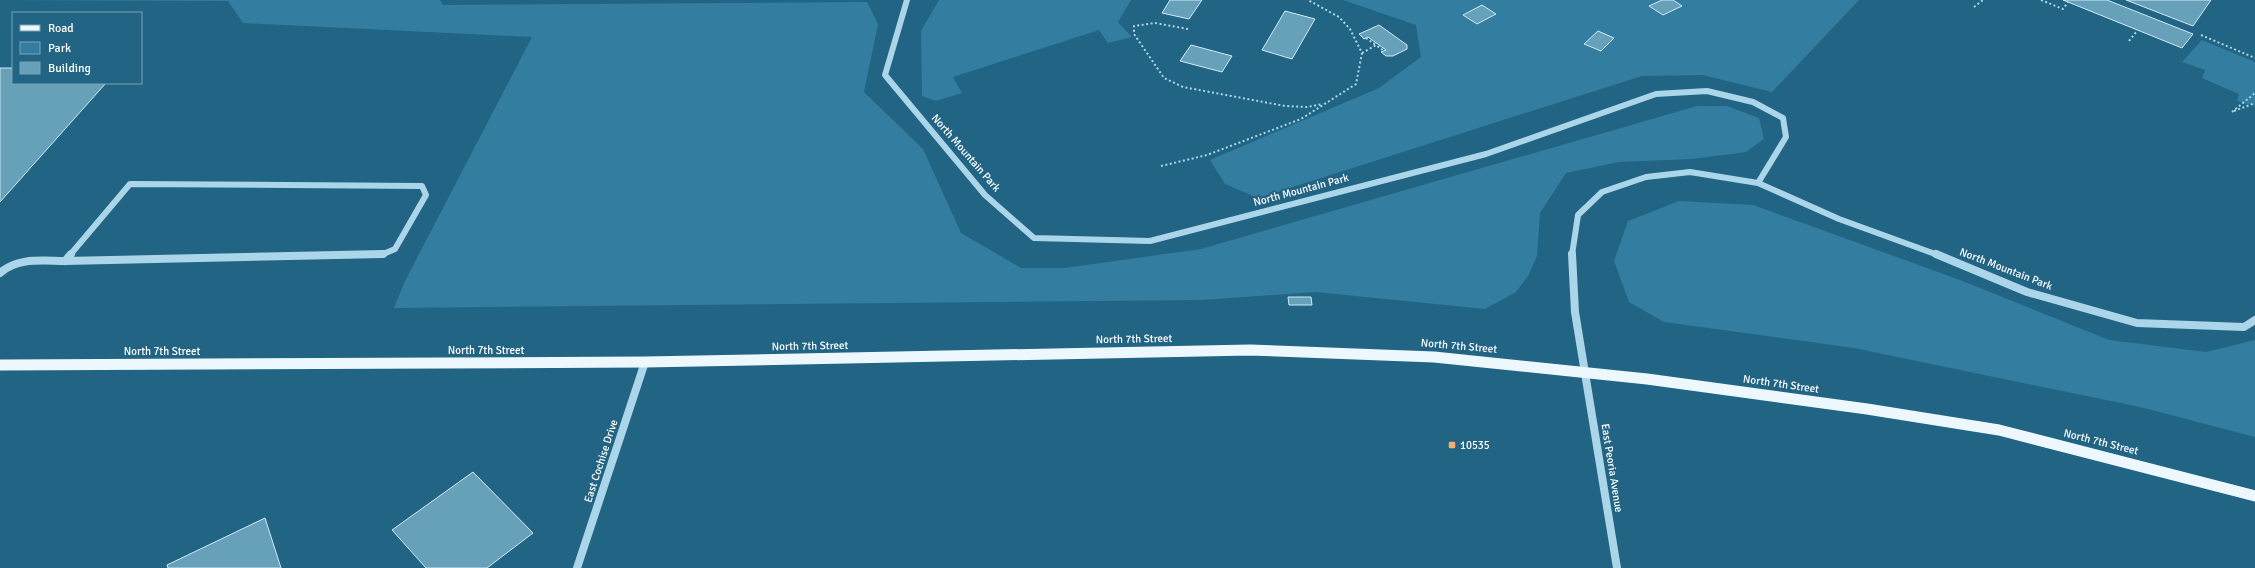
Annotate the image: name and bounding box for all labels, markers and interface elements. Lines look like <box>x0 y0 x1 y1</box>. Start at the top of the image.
legend <box>12 12 142 84</box>
text: Road <box>48 21 74 36</box>
text: Park <box>48 41 71 56</box>
text: Building <box>48 61 91 76</box>
street label: North Mountain Park <box>929 112 1003 195</box>
street label: North Mountain Park <box>1252 171 1351 209</box>
street label: North Mountain Park <box>1958 245 2055 293</box>
street label: North 7th Street <box>1096 332 1173 346</box>
street label: North 7th Street <box>1420 336 1498 356</box>
street label: North 7th Street <box>772 339 849 353</box>
street label: North 7th Street <box>448 344 524 357</box>
street label: North 7th Street <box>124 345 200 358</box>
street label: North 7th Street <box>1742 372 1820 396</box>
street label: East Cochise Drive <box>581 418 621 504</box>
street label: East Peoria Avenue <box>1599 423 1625 513</box>
street label: North 7th Street <box>2062 426 2140 458</box>
place label: 10535 <box>1460 439 1490 452</box>
marker: 10535 <box>1447 440 1457 450</box>

